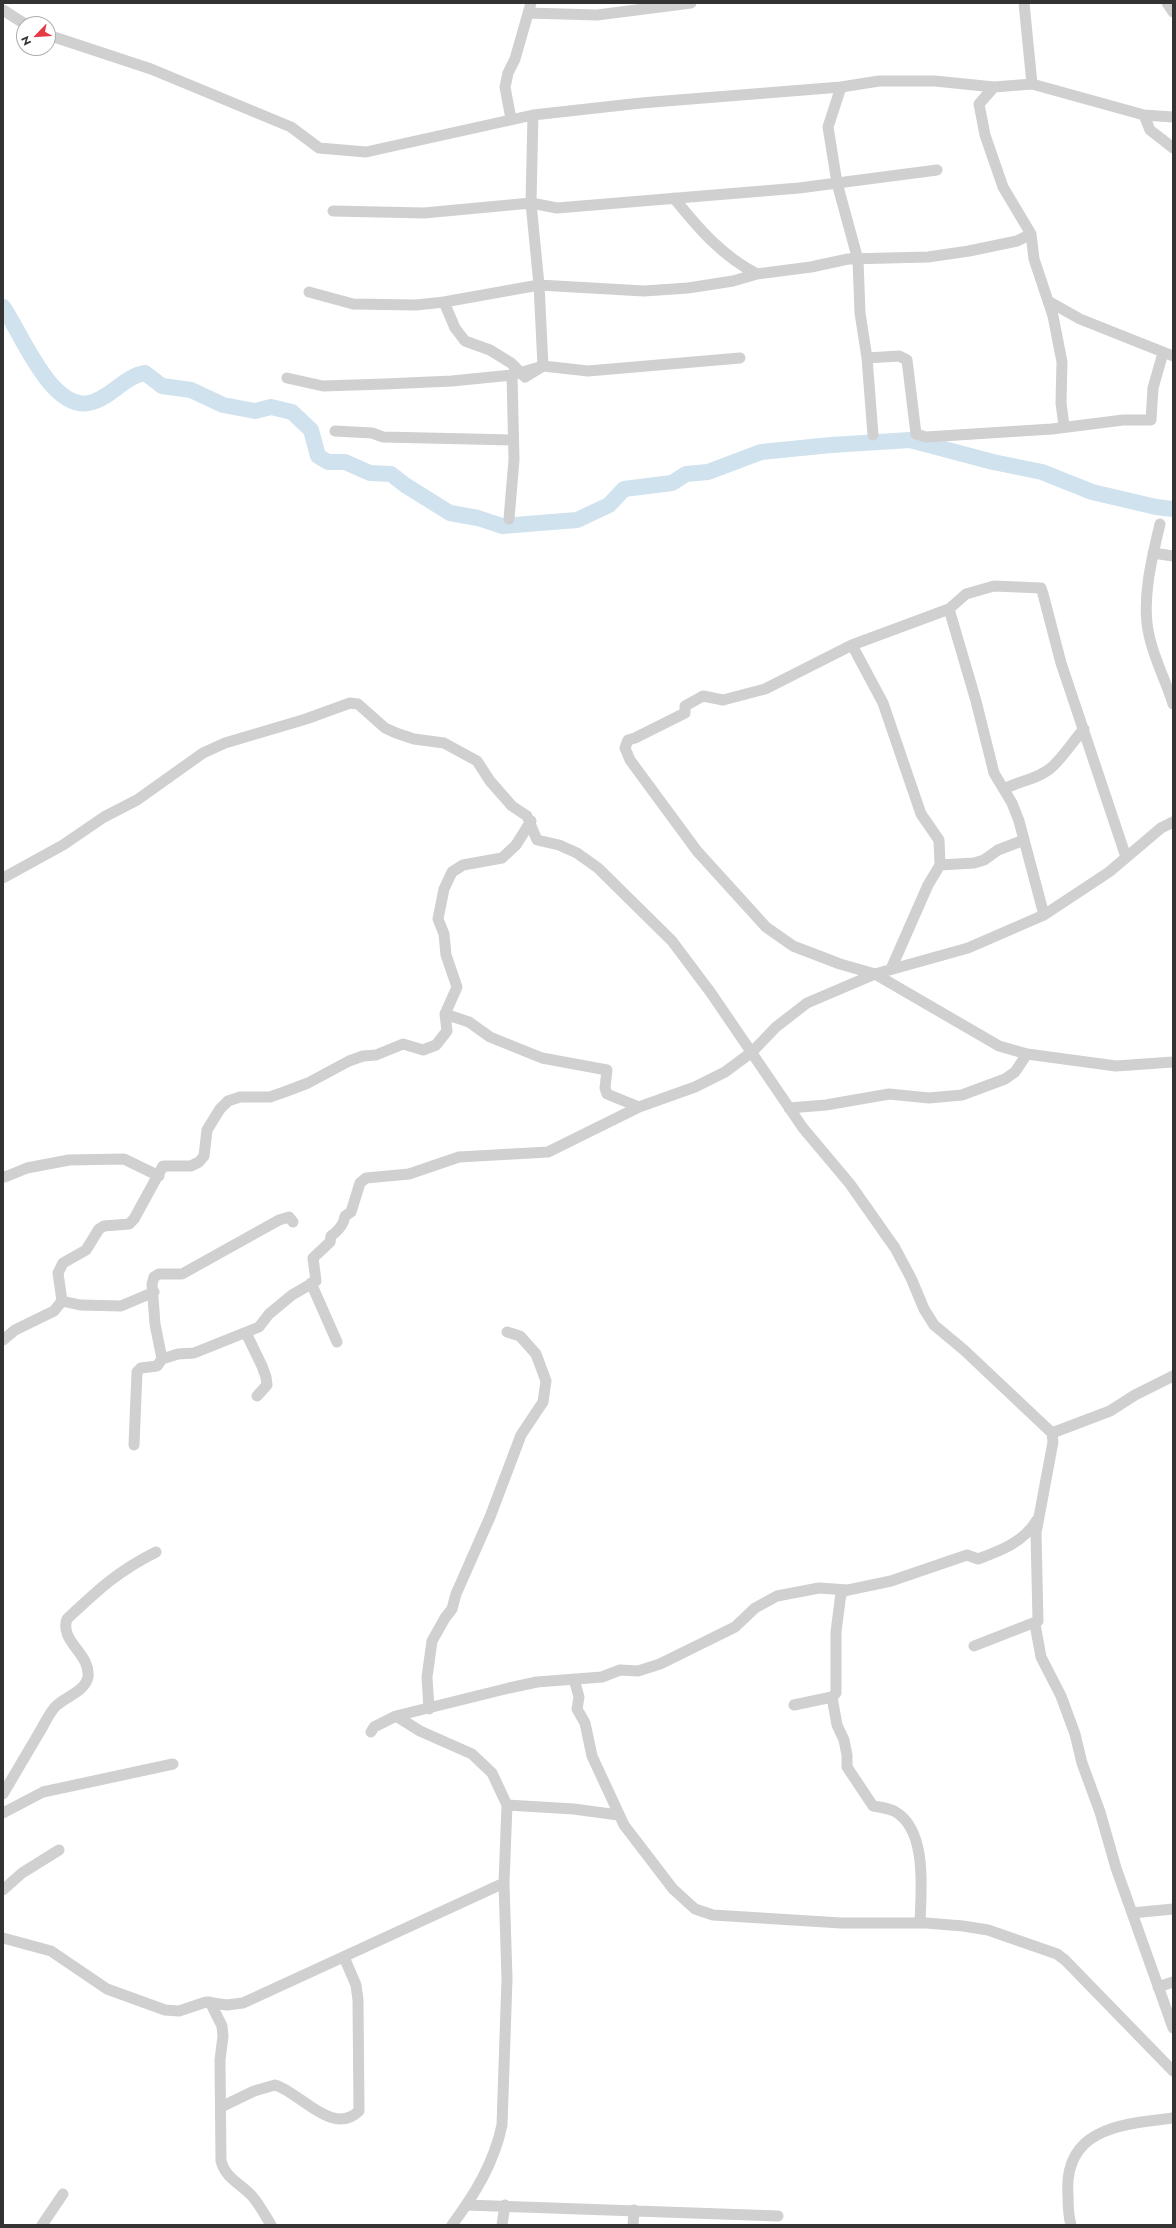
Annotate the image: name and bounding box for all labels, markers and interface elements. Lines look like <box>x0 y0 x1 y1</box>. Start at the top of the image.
north arrow <box>16 16 56 56</box>
text: N <box>17 33 35 48</box>

